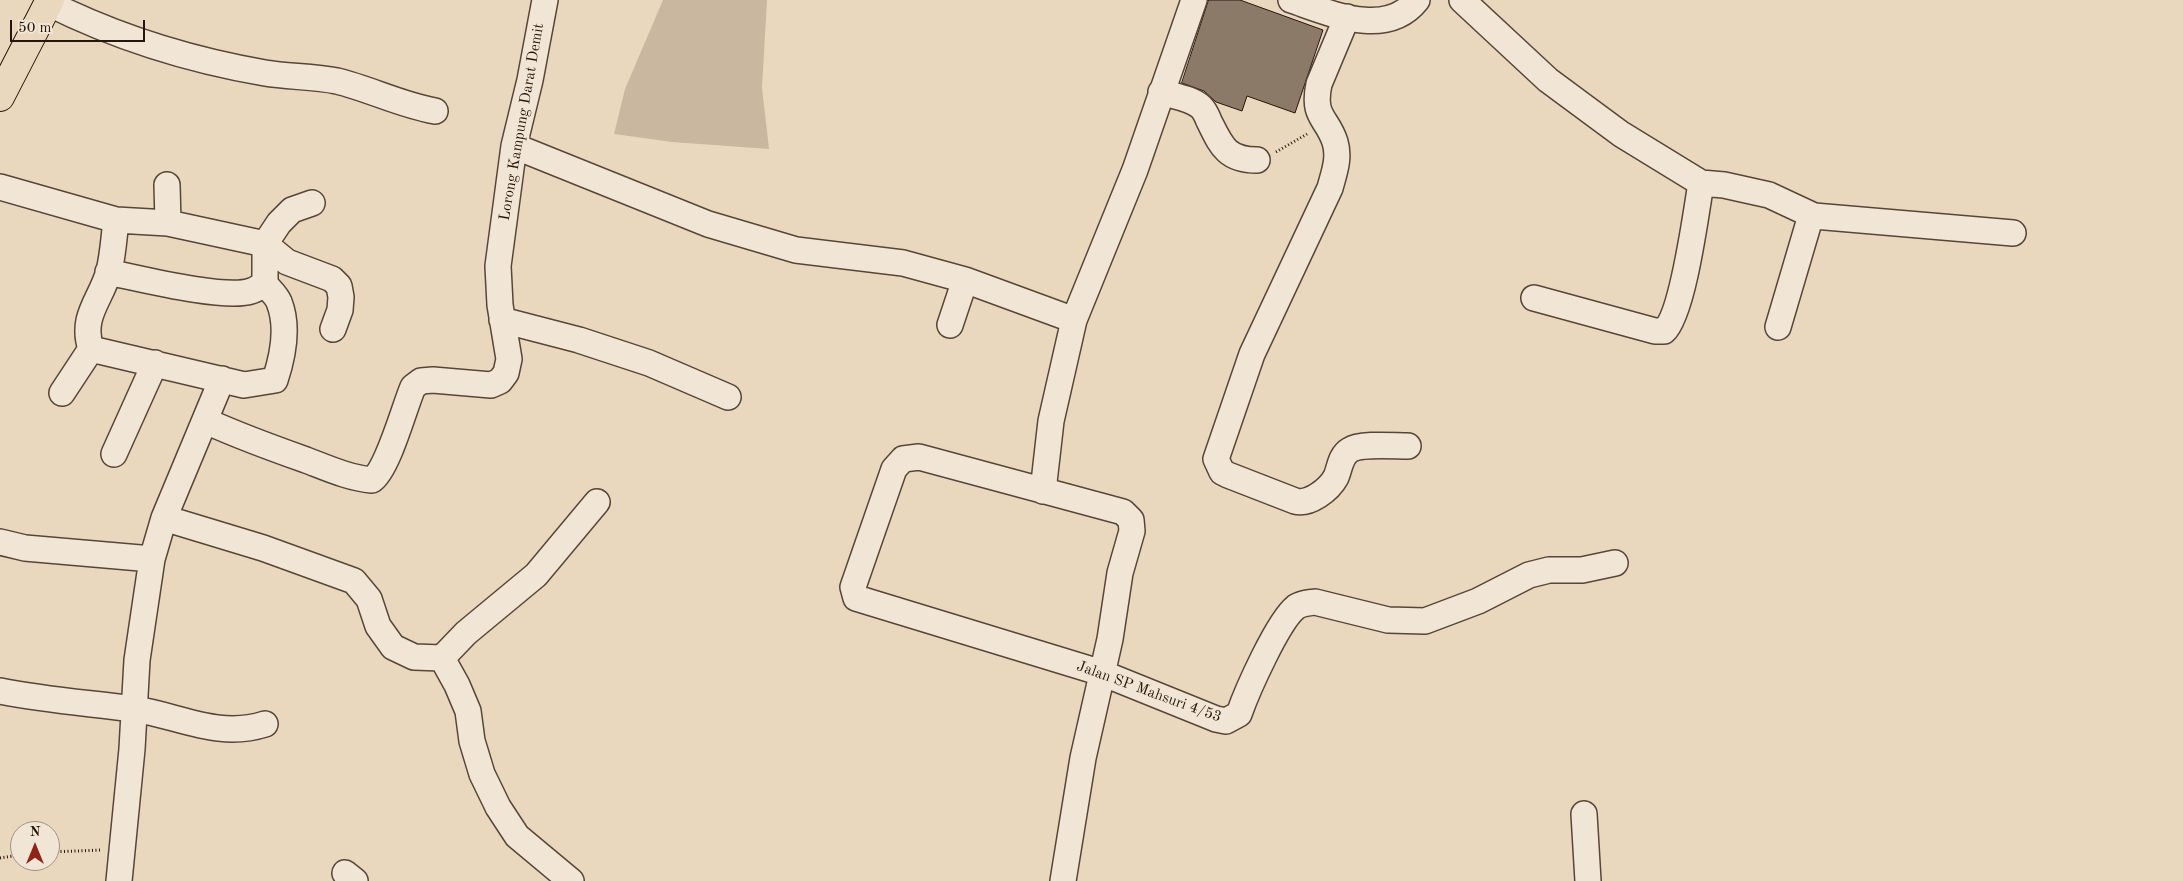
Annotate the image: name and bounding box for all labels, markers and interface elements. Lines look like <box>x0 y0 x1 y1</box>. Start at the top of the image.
scale bar <box>12 10 148 42</box>
text: 50 m <box>18 21 52 36</box>
street label: Lorong Kampung Darat Demit <box>496 22 548 222</box>
street label: Jalan SP Mahsuri 4/53 <box>1074 657 1224 727</box>
north arrow <box>10 821 60 871</box>
text: N <box>30 825 40 839</box>

